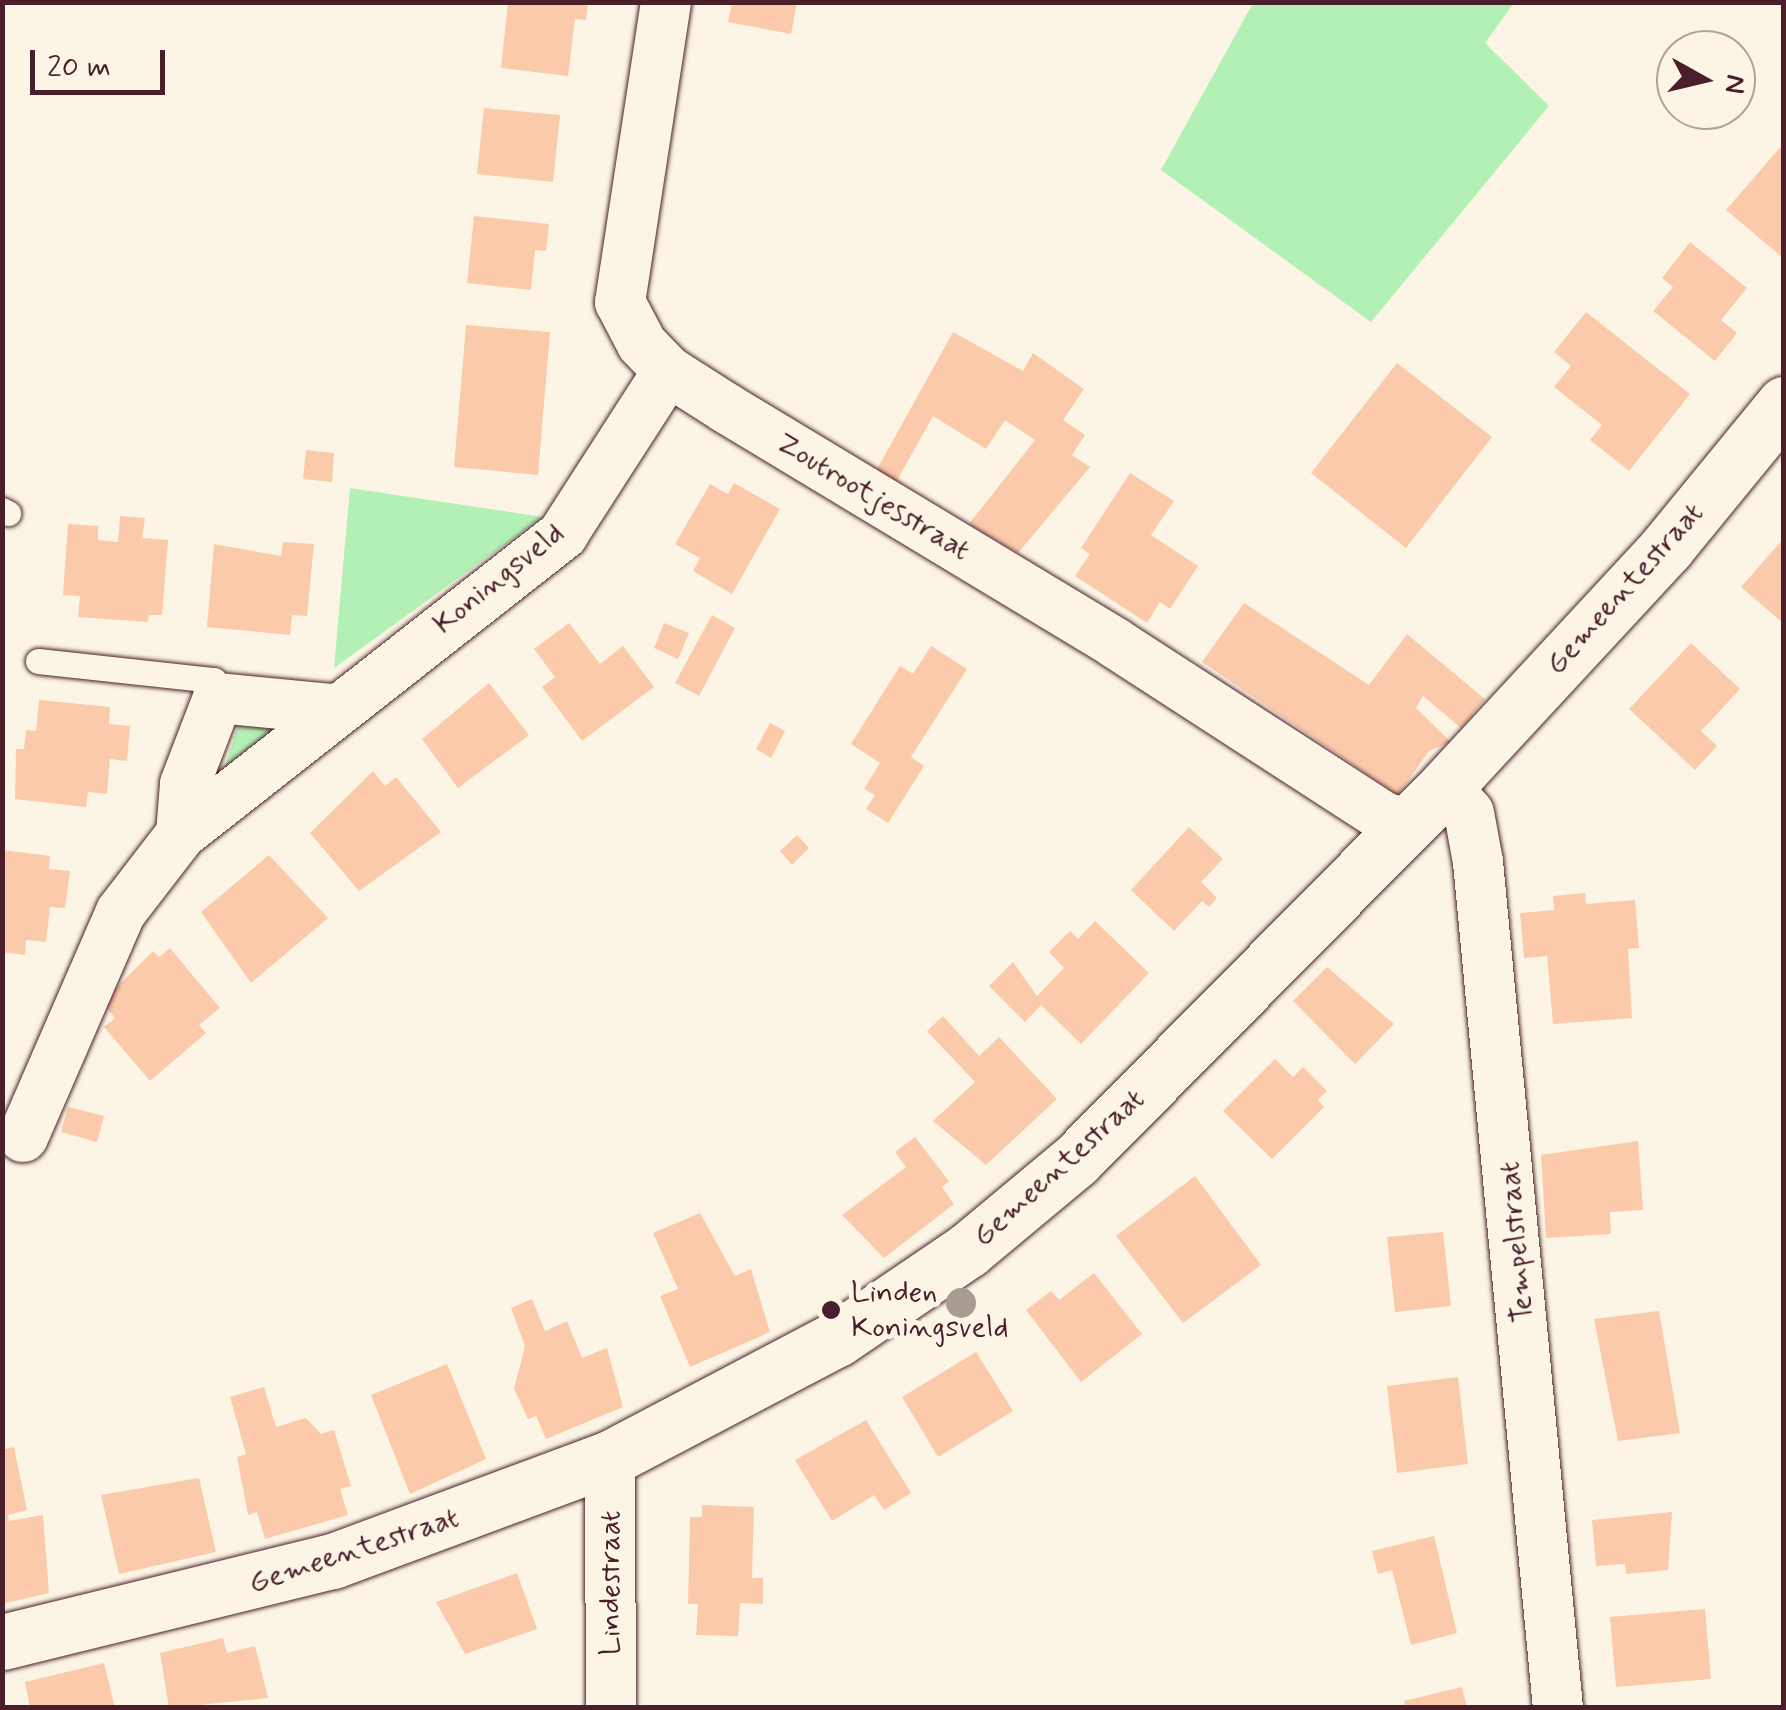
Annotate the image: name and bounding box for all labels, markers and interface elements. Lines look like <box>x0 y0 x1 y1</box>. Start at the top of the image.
scale bar <box>35 30 170 92</box>
north arrow <box>1656 30 1756 130</box>
text: 20 m <box>47 48 111 87</box>
text: N <box>1715 72 1754 96</box>
street label: Zoutrootjesstraat <box>770 425 976 569</box>
street label: Gemeentestraat <box>1538 496 1712 682</box>
street label: Koningsveld <box>426 515 572 643</box>
street label: Gemeentestraat <box>966 1081 1152 1255</box>
street label: Tempelstraat <box>1492 1160 1542 1324</box>
place label: Linden Koningsveld <box>851 1275 1009 1346</box>
marker: Linden Koningsveld <box>820 1299 842 1321</box>
street label: Gemeentestraat <box>244 1500 464 1602</box>
street label: Lindestraat <box>593 1511 629 1655</box>

